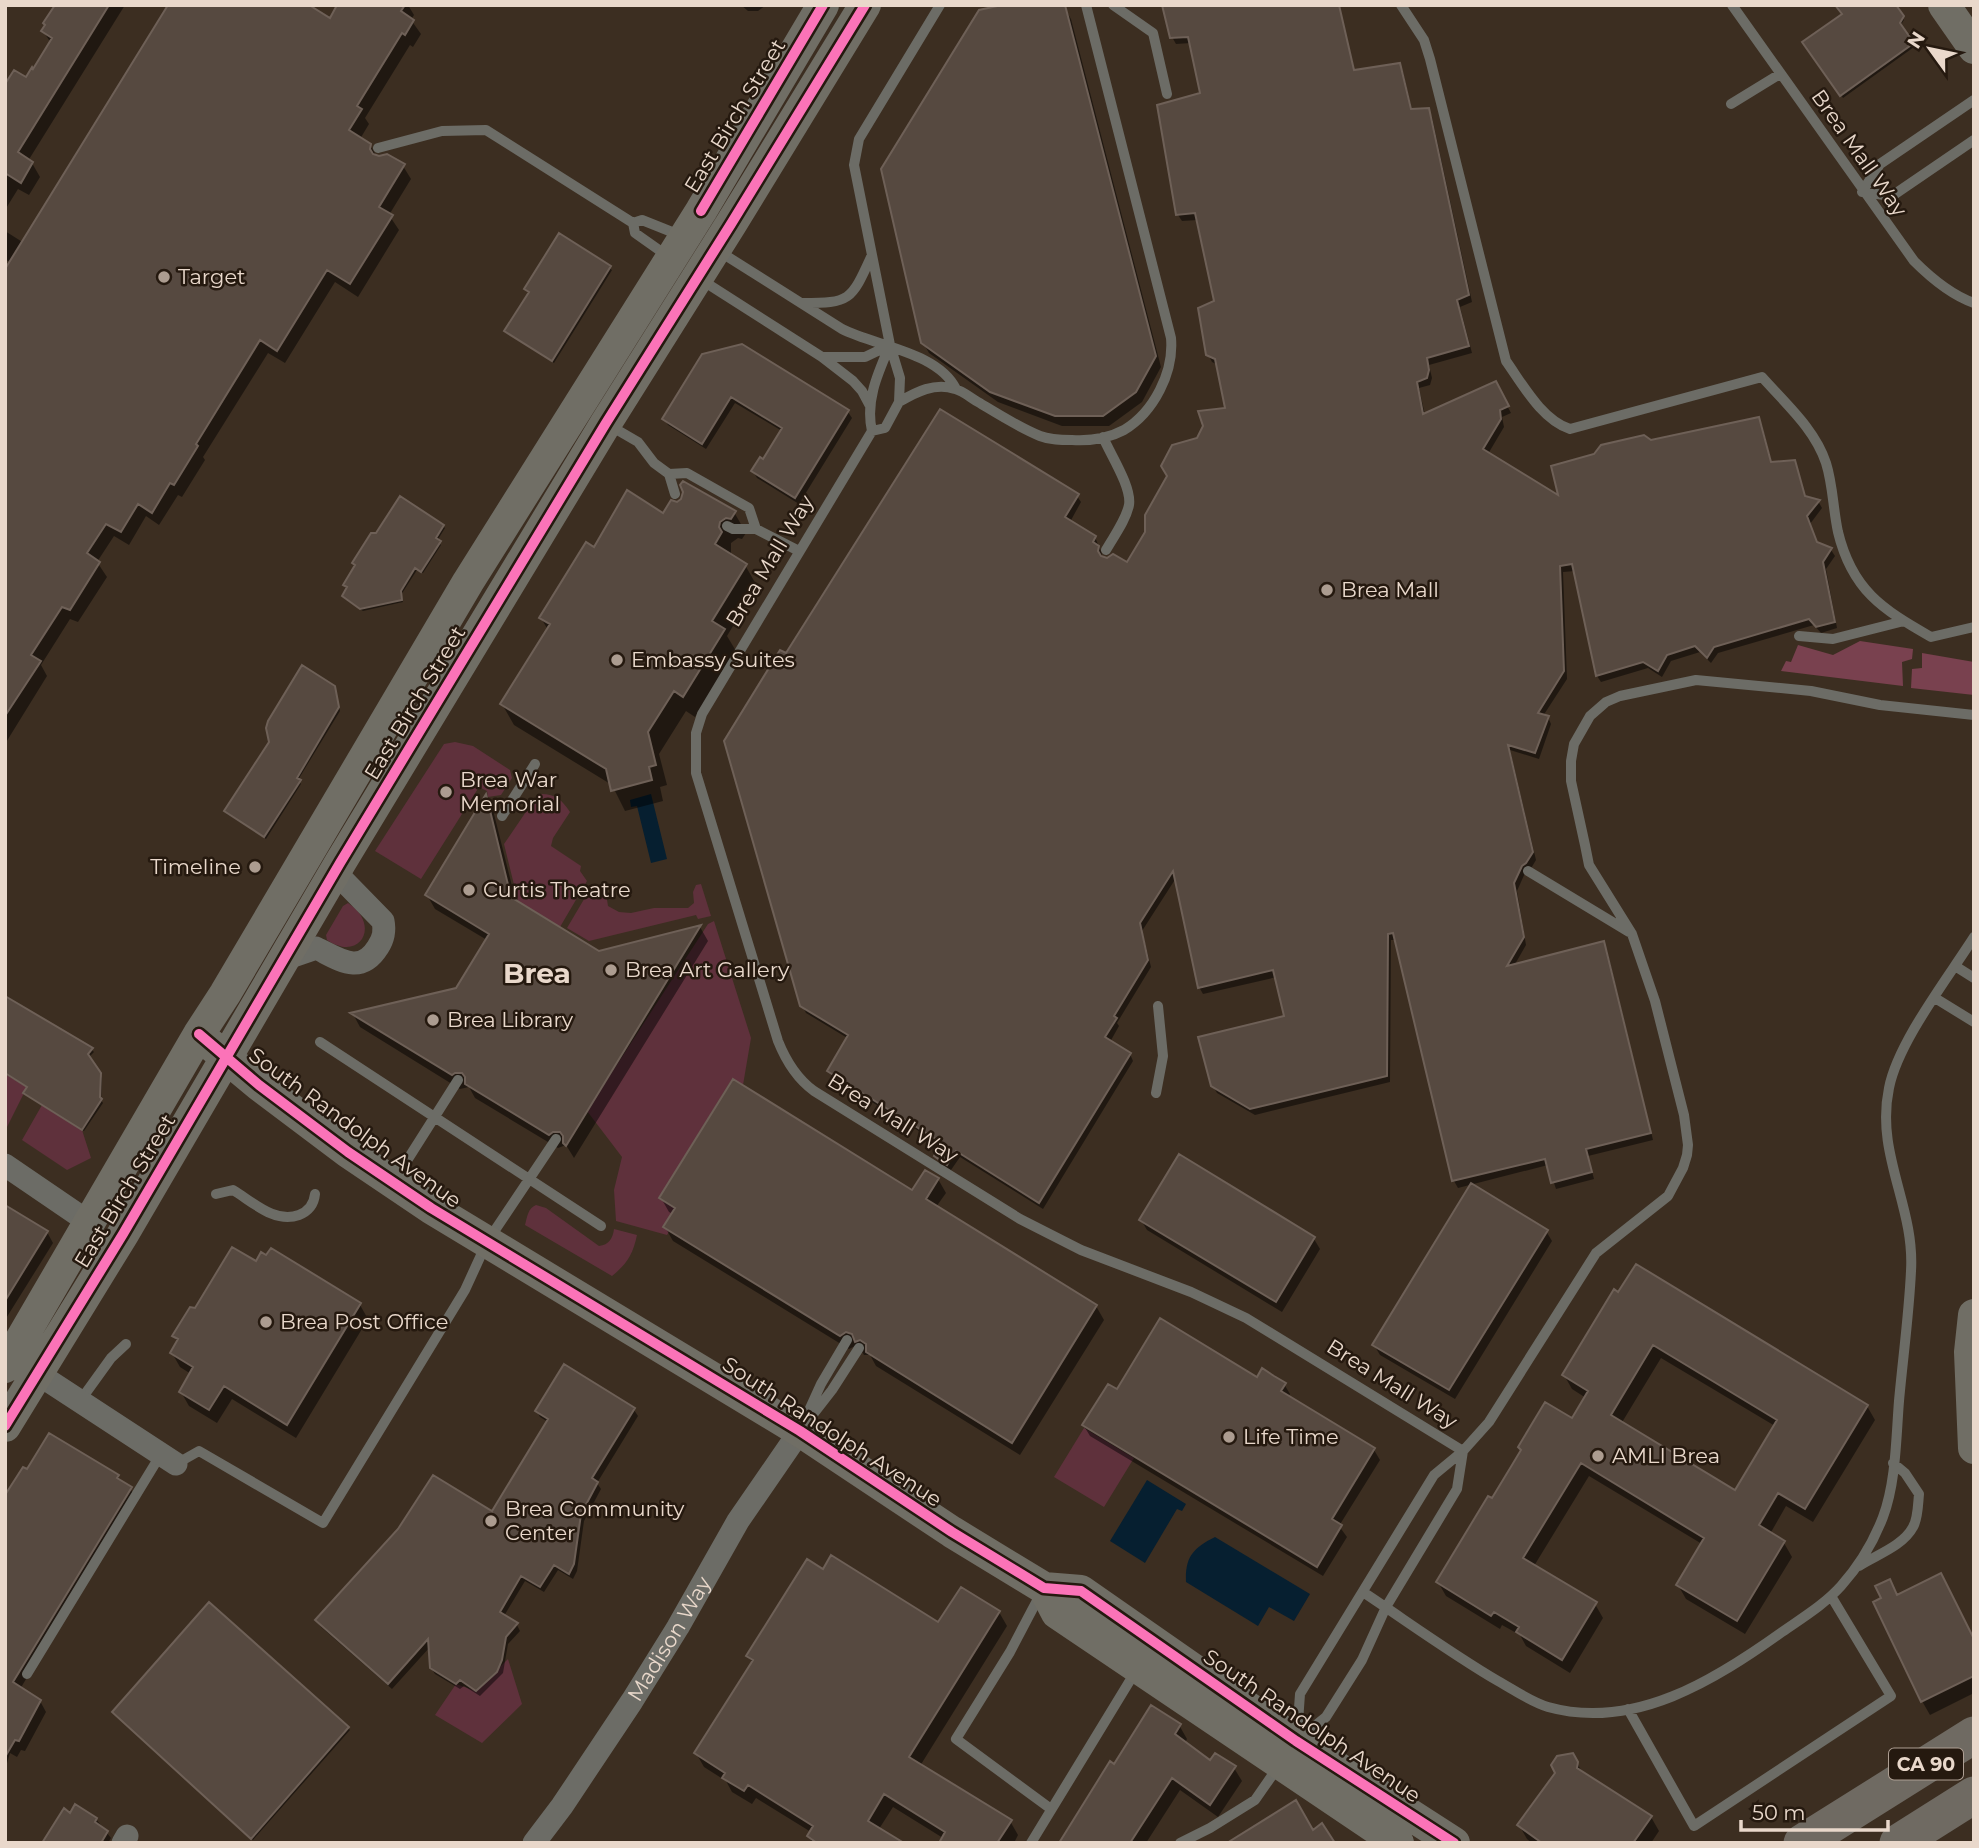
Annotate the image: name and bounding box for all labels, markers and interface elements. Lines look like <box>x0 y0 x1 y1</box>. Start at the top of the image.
north arrow <box>1895 14 1965 84</box>
text: N <box>1902 27 1930 53</box>
street label: East Birch Street <box>679 34 790 197</box>
street label: Brea Mall Way <box>1806 84 1913 221</box>
place label: Target <box>178 264 246 289</box>
marker: Target <box>156 269 172 285</box>
street label: Brea Mall Way <box>720 490 819 631</box>
place label: Brea Mall <box>1341 577 1439 602</box>
marker: Brea Mall <box>1319 582 1335 598</box>
street label: East Birch Street <box>359 621 470 784</box>
place label: Embassy Suites <box>631 647 795 672</box>
marker: Embassy Suites <box>609 652 625 668</box>
place label: Brea War Memorial <box>460 767 560 816</box>
marker: Brea War Memorial <box>438 784 454 800</box>
place label: Timeline <box>150 854 241 879</box>
marker: Timeline <box>247 859 263 875</box>
place label: Curtis Theatre <box>483 877 631 902</box>
marker: Curtis Theatre <box>461 882 477 898</box>
district label: Brea <box>503 956 571 990</box>
place label: Brea Art Gallery <box>625 957 790 982</box>
marker: Brea Art Gallery <box>603 962 619 978</box>
place label: Brea Library <box>447 1007 574 1032</box>
marker: Brea Library <box>425 1012 441 1028</box>
street label: South Randolph Avenue <box>244 1042 466 1213</box>
street label: Brea Mall Way <box>823 1067 964 1168</box>
street label: East Birch Street <box>69 1109 180 1272</box>
place label: Brea Post Office <box>280 1309 448 1334</box>
marker: Brea Post Office <box>258 1314 274 1330</box>
street label: Brea Mall Way <box>1322 1333 1463 1434</box>
street label: South Randolph Avenue <box>718 1351 947 1512</box>
place label: Life Time <box>1243 1424 1339 1449</box>
marker: Life Time <box>1221 1429 1237 1445</box>
place label: AMLI Brea <box>1612 1443 1720 1468</box>
marker: AMLI Brea <box>1590 1448 1606 1464</box>
place label: Brea Community Center <box>505 1496 685 1545</box>
marker: Brea Community Center <box>483 1513 499 1529</box>
street label: Madison Way <box>622 1572 716 1706</box>
street label: South Randolph Avenue <box>1199 1644 1426 1808</box>
road number: CA 90 <box>1889 1748 1963 1780</box>
scale bar <box>1741 1788 1888 1832</box>
text: 50 m <box>1752 1800 1806 1825</box>

